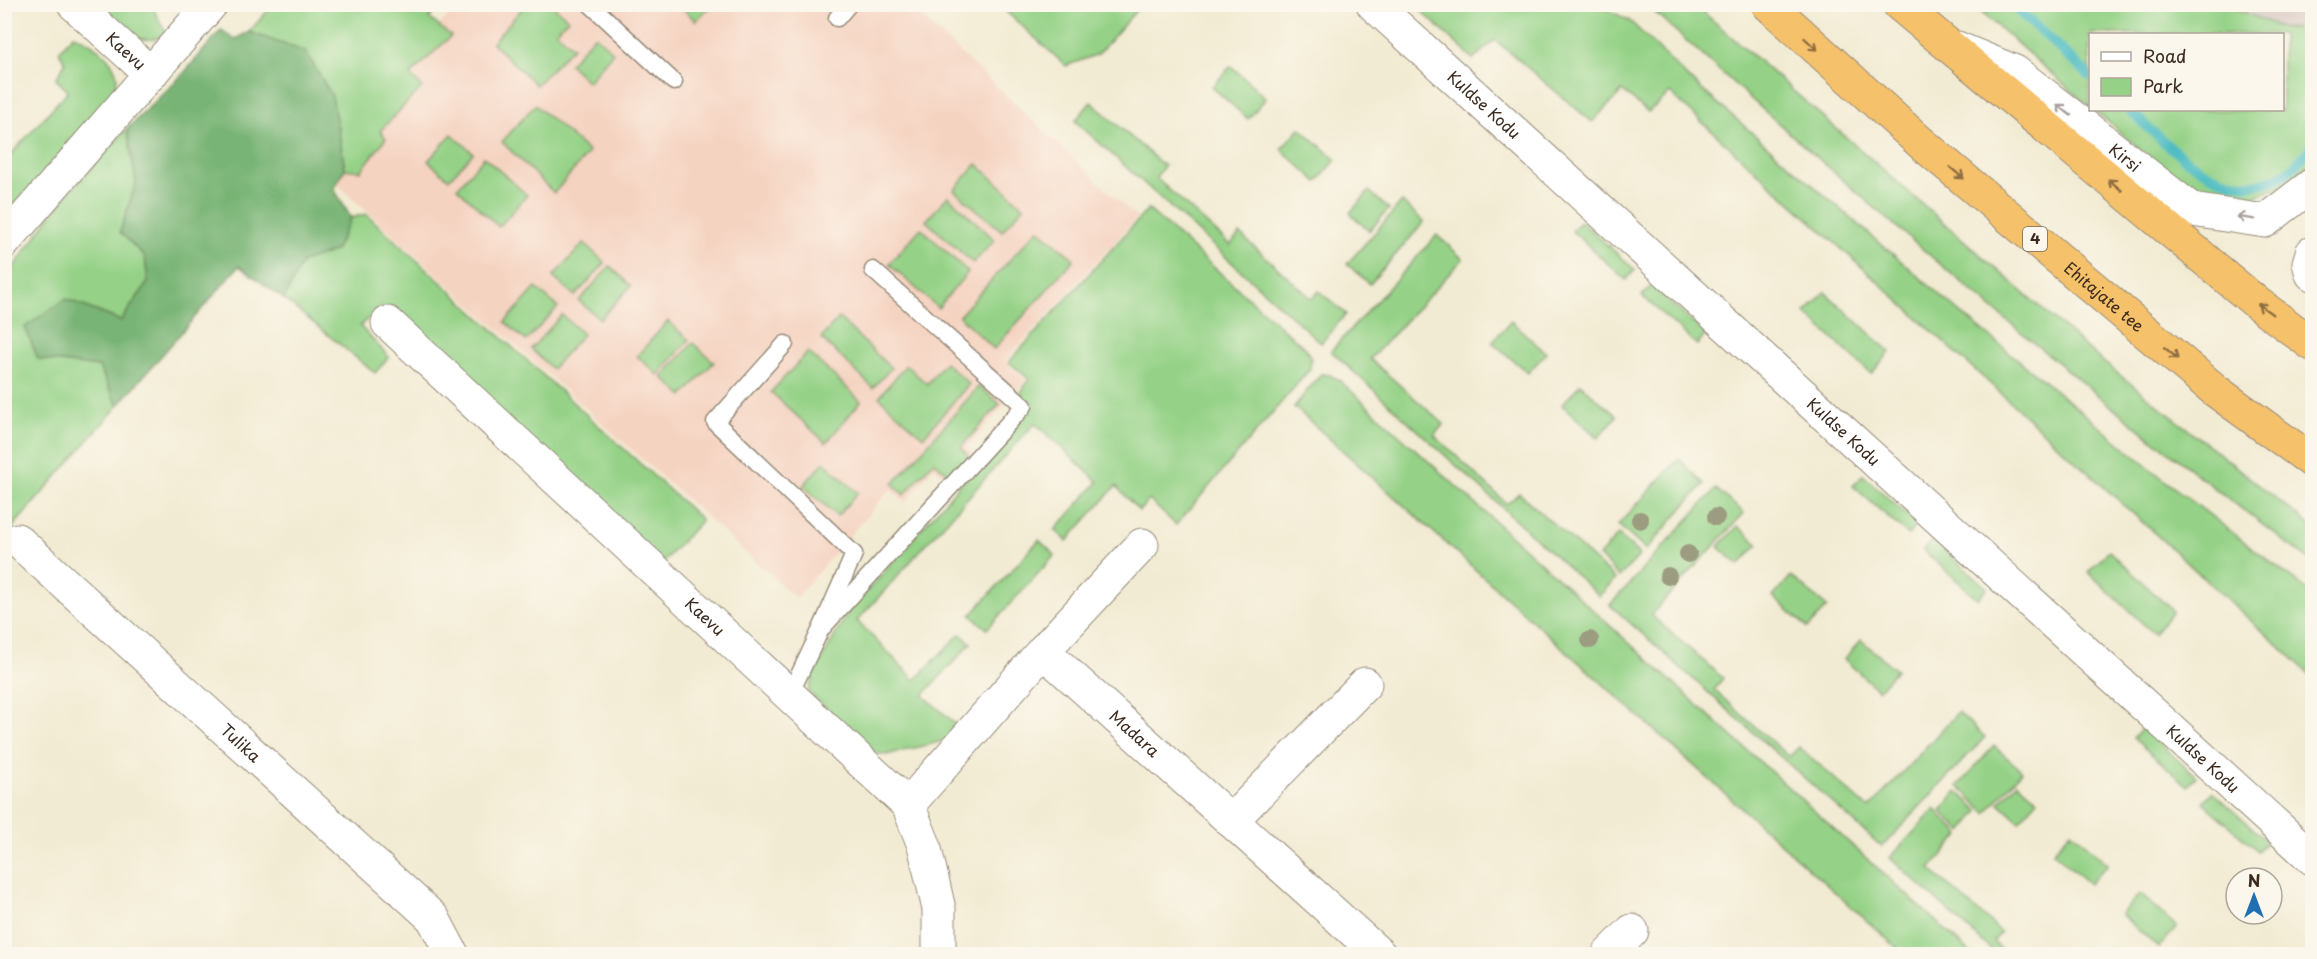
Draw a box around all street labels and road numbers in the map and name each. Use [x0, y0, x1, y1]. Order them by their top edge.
street label: Kaevu [101, 26, 152, 75]
street label: Kuldse Kodu [1443, 64, 1527, 144]
street label: Kirsi [2104, 137, 2146, 177]
road number: 4 [2023, 227, 2047, 251]
street label: Ehitajate tee [2060, 255, 2150, 337]
street label: Kuldse Kodu [1802, 391, 1886, 471]
street label: Kaevu [680, 591, 731, 641]
street label: Madara [1105, 704, 1166, 762]
street label: Tulika [216, 718, 267, 767]
street label: Kuldse Kodu [2162, 718, 2246, 798]

